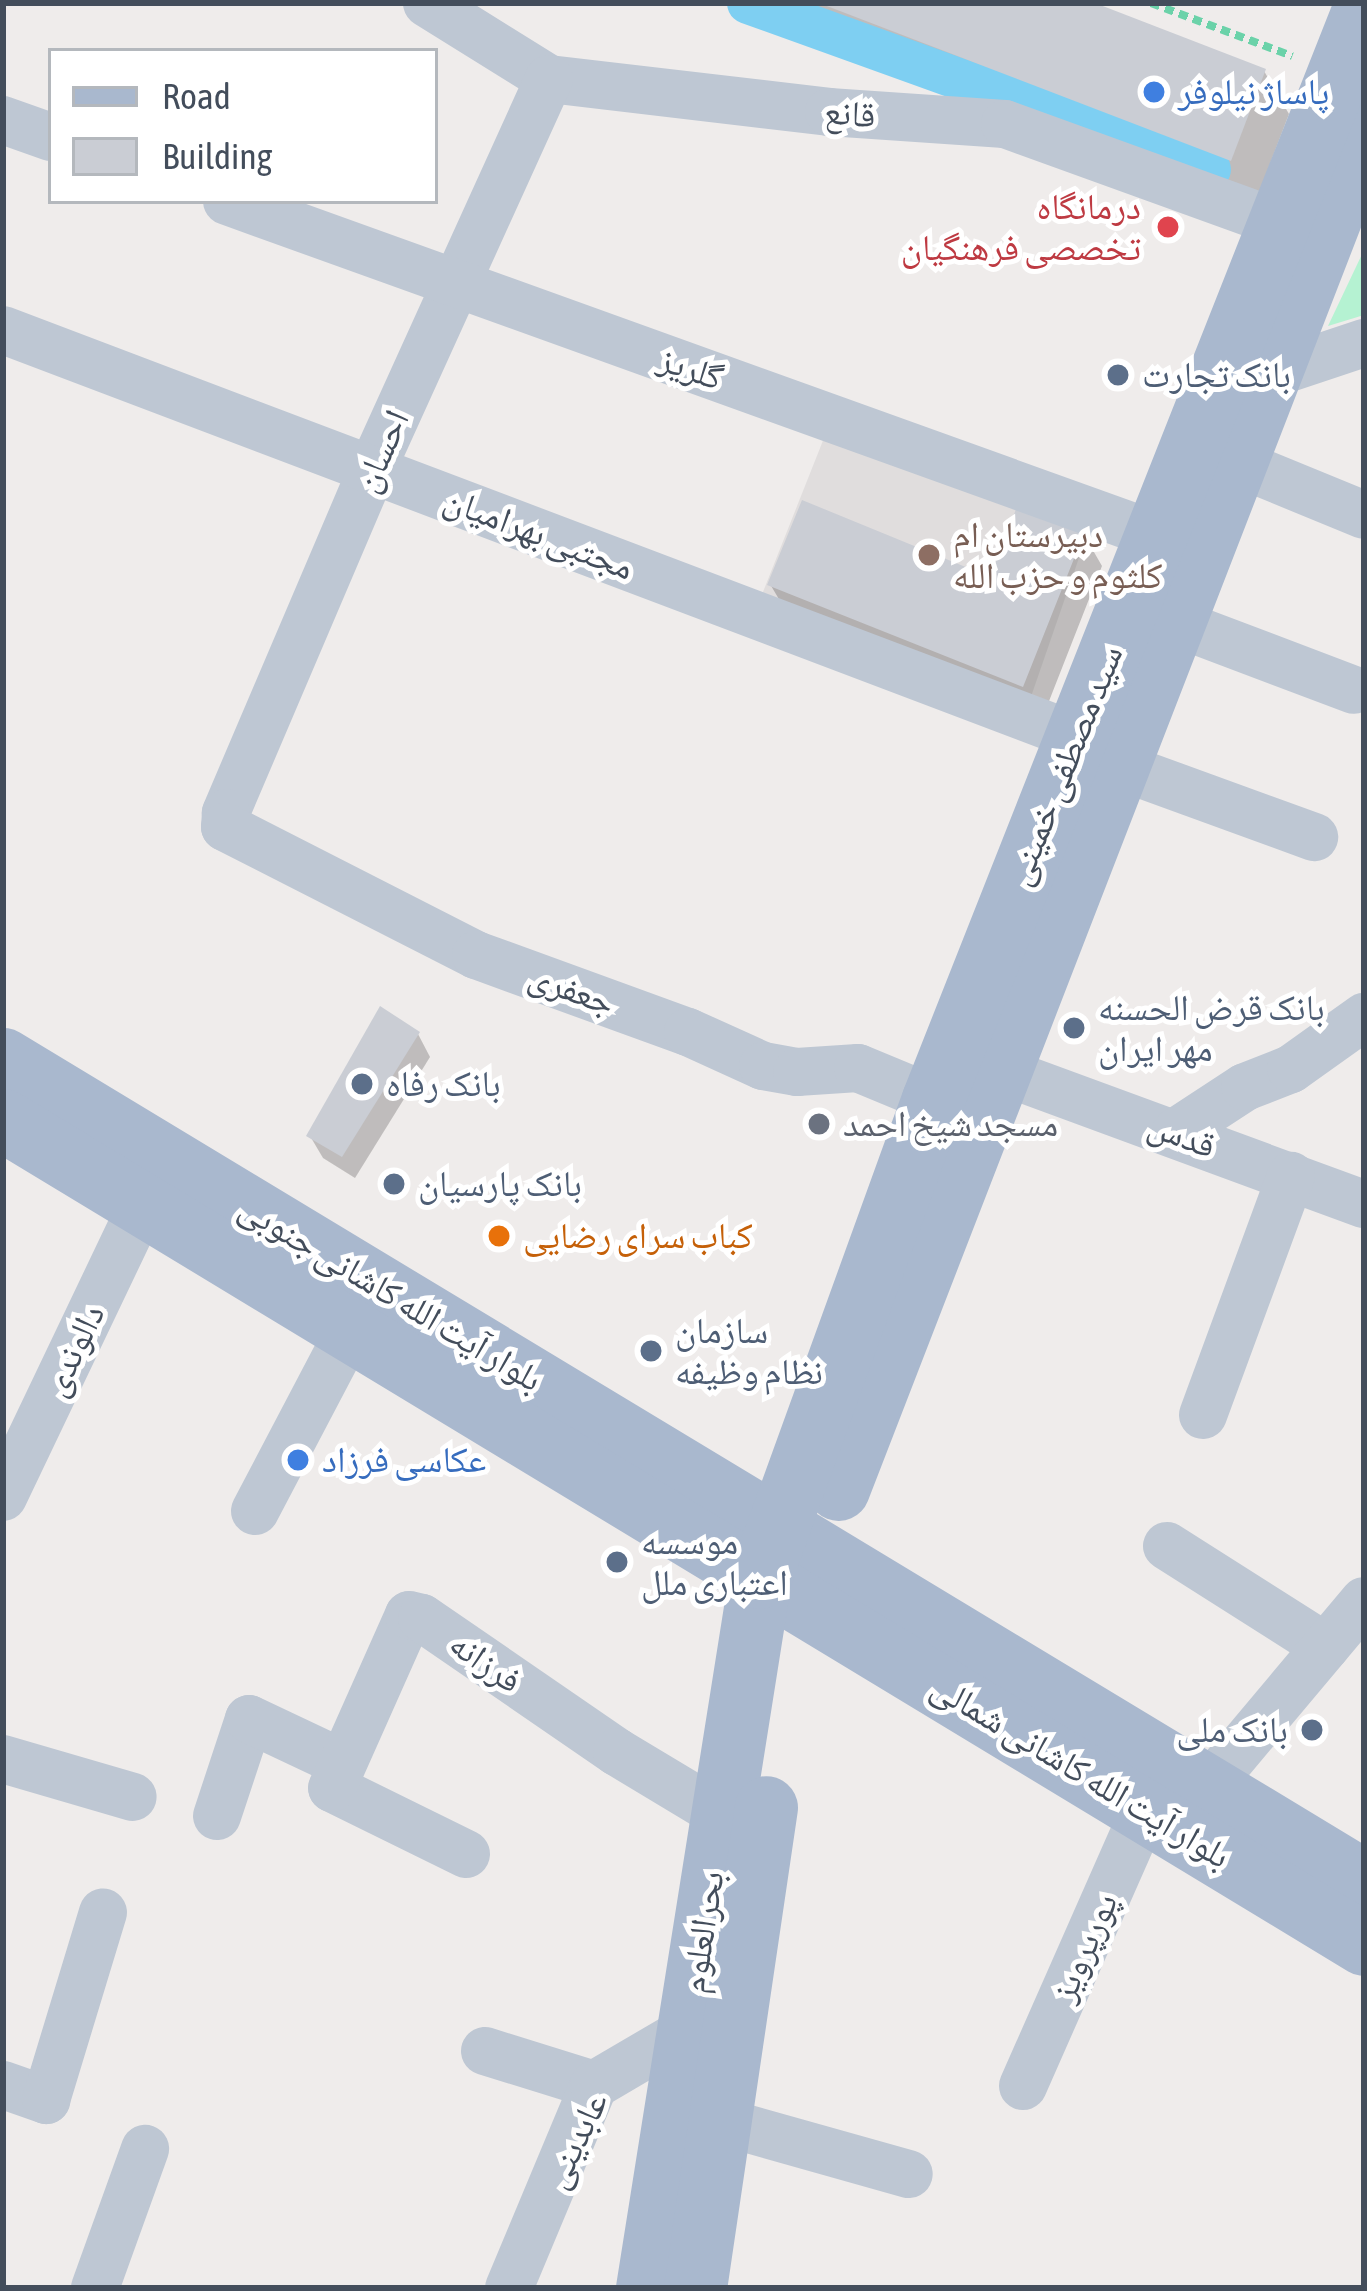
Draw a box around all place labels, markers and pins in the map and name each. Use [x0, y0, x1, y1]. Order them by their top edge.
place label: پاساژ نیلوفر [1178, 70, 1329, 114]
marker: پاساژ نیلوفر [1141, 79, 1167, 105]
place label: درمانگاه تخصصی فرهنگیان [901, 184, 1141, 269]
marker: درمانگاه تخصصی فرهنگیان [1152, 211, 1184, 243]
place label: بانک تجارت [1142, 353, 1291, 397]
marker: بانک تجارت [1105, 362, 1131, 388]
place label: دبیرستان ام کلثوم و حزب الله [953, 512, 1162, 597]
marker: دبیرستان ام کلثوم و حزب الله [916, 542, 942, 568]
place label: بانک قرض الحسنه مهر ایران [1098, 985, 1325, 1070]
marker: بانک قرض الحسنه مهر ایران [1061, 1015, 1087, 1041]
place label: بانک رفاه [386, 1062, 501, 1106]
marker: بانک رفاه [349, 1071, 375, 1097]
place label: مسجد شیخ احمد [843, 1102, 1058, 1146]
marker: مسجد شیخ احمد [806, 1111, 832, 1137]
place label: بانک پارسیان [418, 1162, 582, 1206]
marker: بانک پارسیان [381, 1171, 407, 1197]
place label: کباب سرای رضایی [523, 1214, 753, 1258]
marker: کباب سرای رضایی [486, 1223, 512, 1249]
place label: سازمان نظام وظیفه [675, 1308, 823, 1393]
marker: سازمان نظام وظیفه [638, 1338, 664, 1364]
place label: عکاسی فرزاد [322, 1438, 486, 1482]
marker: عکاسی فرزاد [285, 1447, 311, 1473]
place label: موسسه اعتباری ملل [641, 1519, 788, 1604]
marker: موسسه اعتباری ملل [604, 1549, 630, 1575]
place label: بانک ملی [1176, 1708, 1288, 1752]
marker: بانک ملی [1299, 1717, 1325, 1743]

